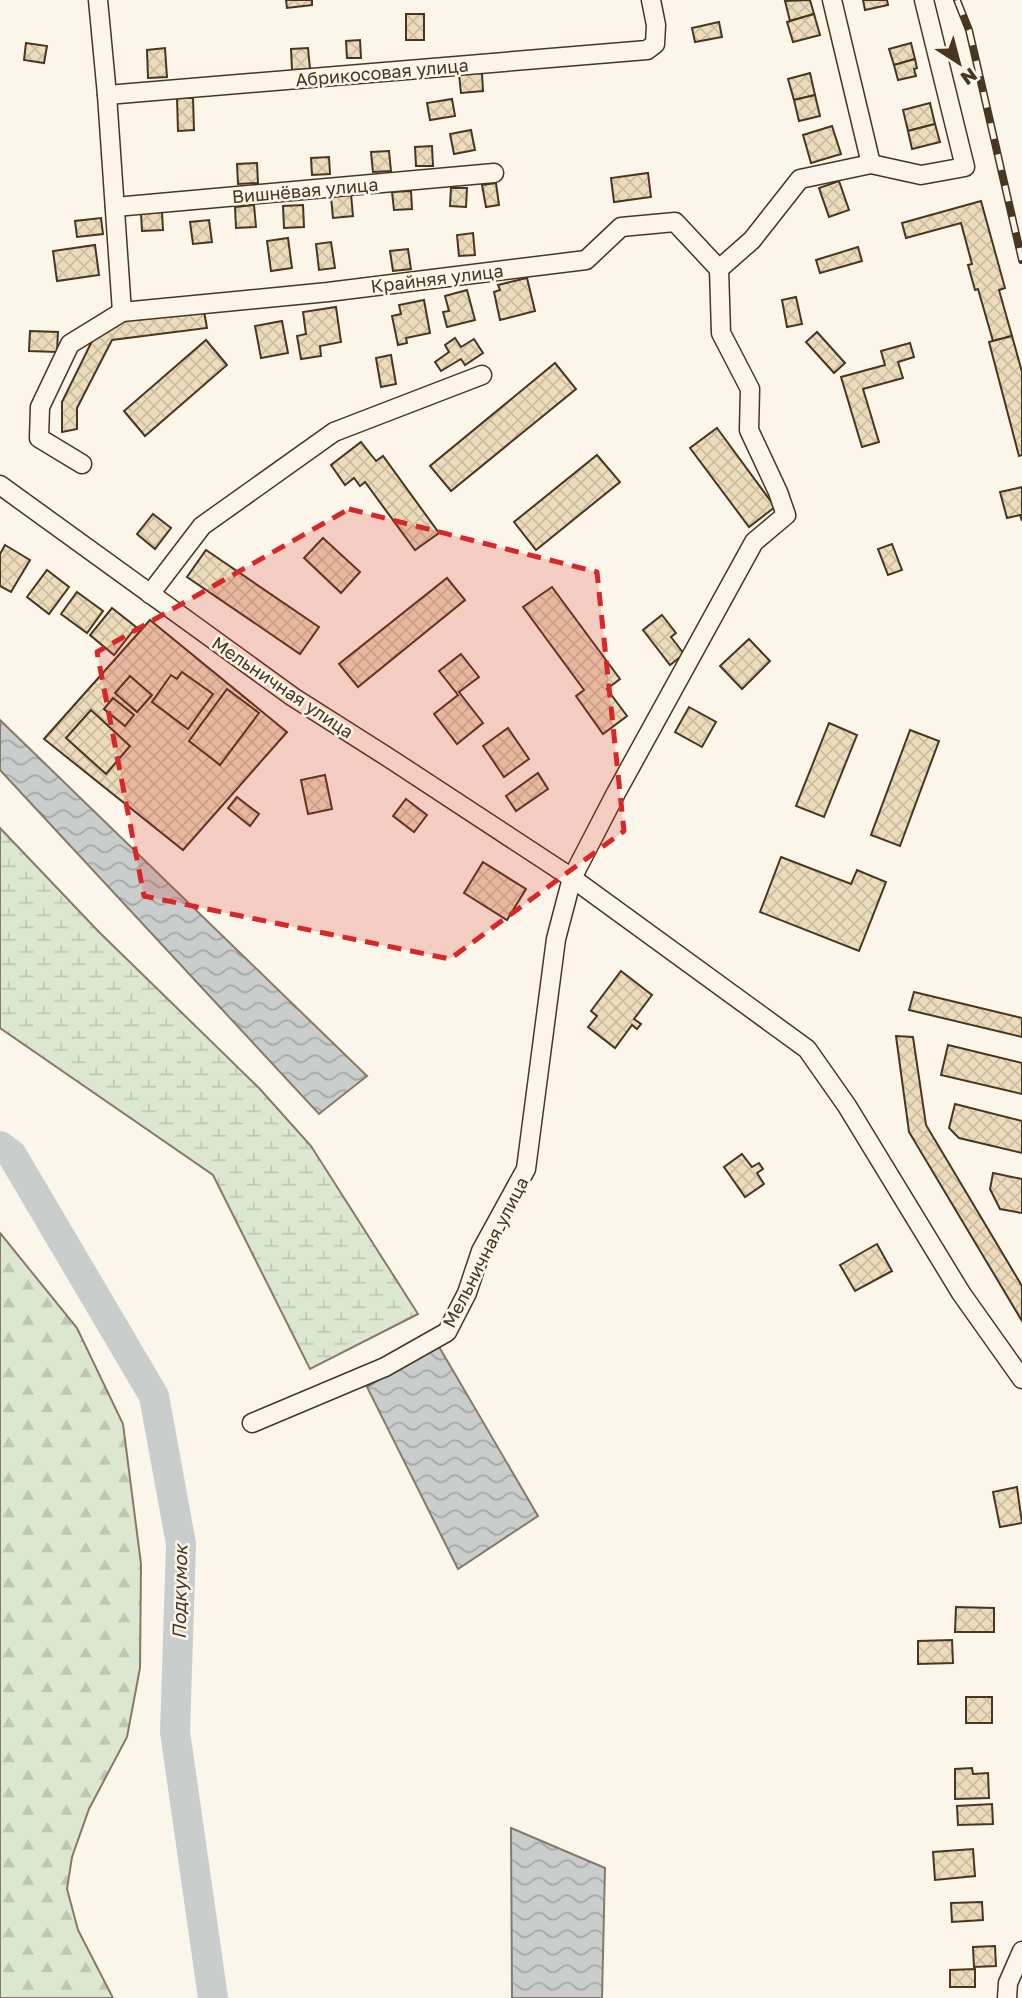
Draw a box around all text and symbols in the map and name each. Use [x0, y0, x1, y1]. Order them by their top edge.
north arrow [924, 28, 994, 98]
street label: Абрикосовая улица [294, 53, 470, 91]
text: N [957, 64, 982, 91]
street label: Вишнёвая улица [231, 173, 379, 207]
street label: Крайняя улица [369, 259, 505, 297]
street label: Мельничная улица [208, 631, 358, 743]
street label: Мельничная улица [437, 1173, 533, 1331]
water label: Подкумок [167, 1542, 191, 1640]

